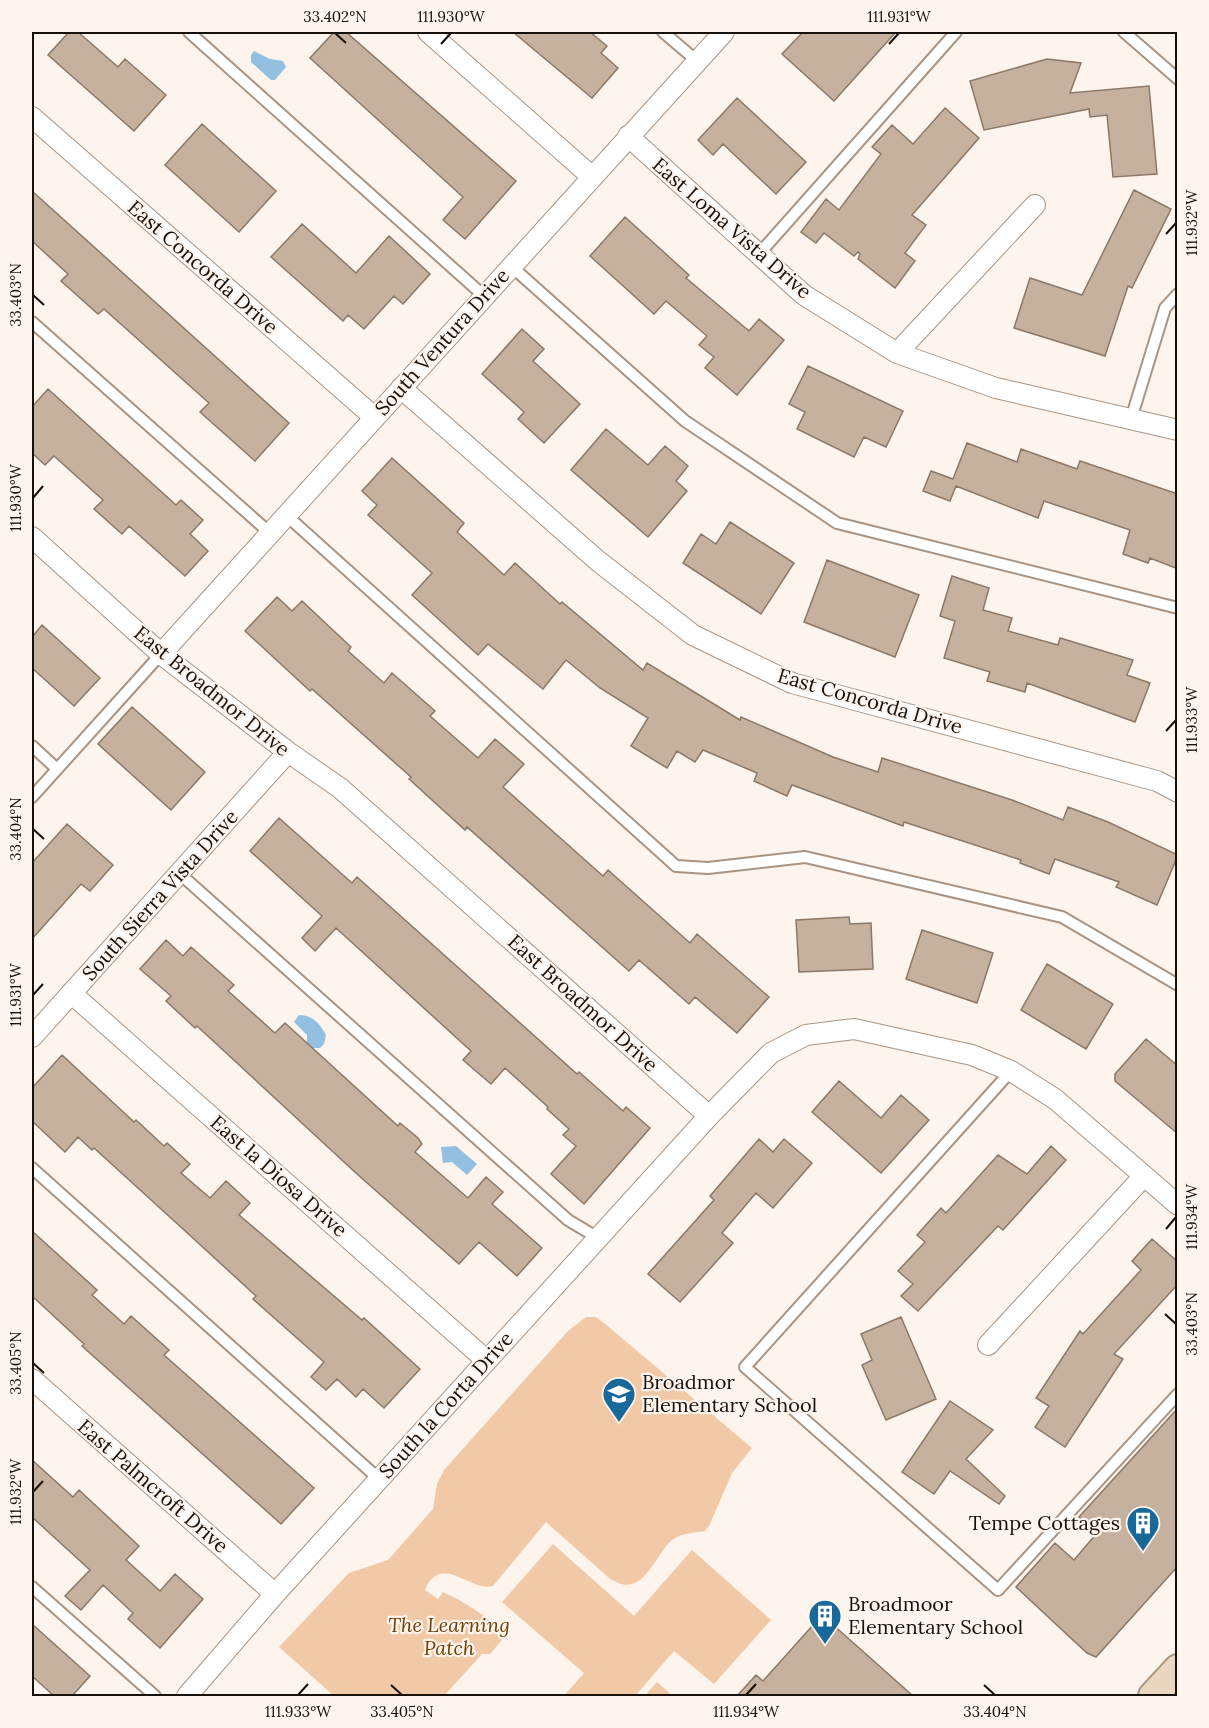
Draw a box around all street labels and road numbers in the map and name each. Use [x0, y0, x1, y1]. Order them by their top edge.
street label: East Loma Vista Drive [648, 152, 817, 304]
street label: East Concorda Drive [123, 194, 284, 339]
street label: South Ventura Drive [369, 263, 514, 420]
street label: East Broadmor Drive [129, 620, 295, 761]
street label: East Concorda Drive [775, 662, 966, 739]
street label: South Sierra Vista Drive [76, 804, 243, 985]
street label: East Broadmor Drive [503, 929, 664, 1077]
street label: East la Diosa Drive [206, 1109, 353, 1242]
street label: South la Corta Drive [373, 1326, 518, 1483]
street label: East Palmcroft Drive [73, 1413, 234, 1558]

